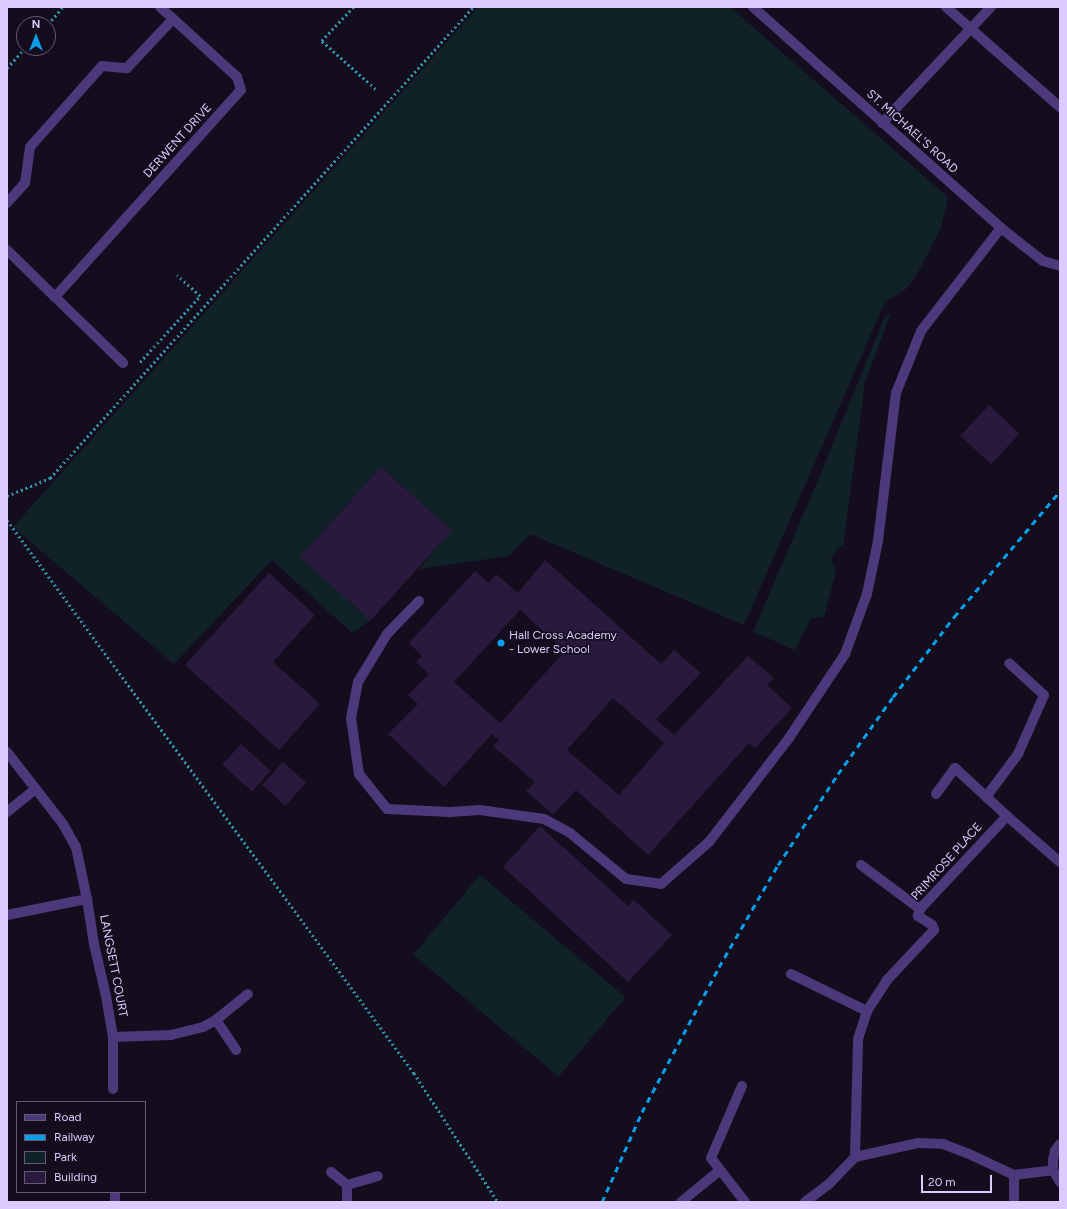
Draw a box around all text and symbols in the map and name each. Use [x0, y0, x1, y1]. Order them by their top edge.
north arrow [16, 16, 56, 56]
text: N [32, 18, 40, 31]
street label: ST. MICHAEL'S ROAD [863, 87, 961, 177]
street label: DERWENT DRIVE [141, 101, 215, 181]
place label: Hall Cross Academy - Lower School [509, 629, 617, 657]
marker: Hall Cross Academy - Lower School [496, 638, 506, 648]
street label: PRIMROSE PLACE [909, 820, 985, 904]
street label: LANGSETT COURT [96, 914, 130, 1018]
legend [16, 1101, 146, 1193]
text: Road [54, 1110, 82, 1124]
text: Railway [54, 1130, 95, 1144]
text: Park [54, 1150, 77, 1164]
scale bar [923, 1167, 994, 1193]
text: Building [54, 1170, 97, 1184]
text: 20 m [928, 1175, 956, 1189]

